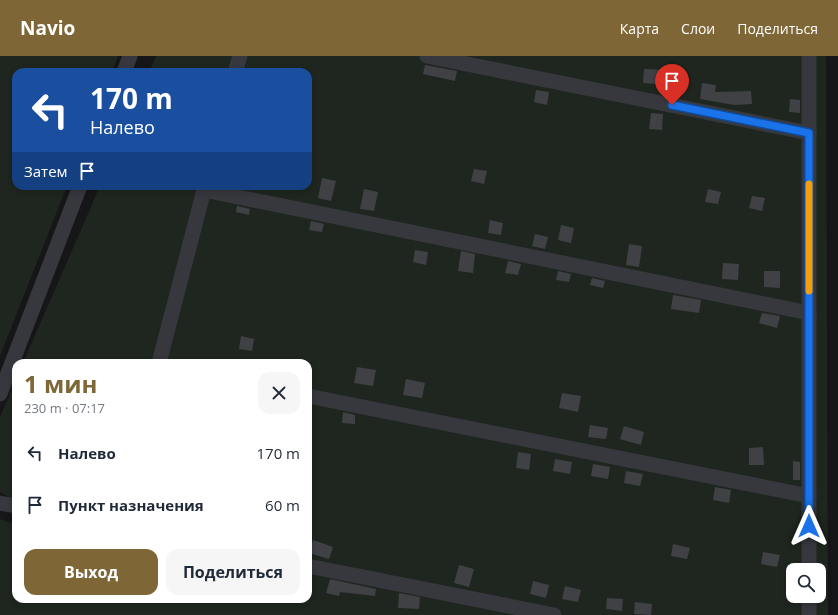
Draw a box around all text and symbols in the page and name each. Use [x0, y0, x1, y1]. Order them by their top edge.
text: Navio [20, 15, 75, 41]
text: Карта [620, 19, 659, 38]
text: Слои [681, 19, 715, 38]
text: Поделиться [737, 19, 818, 38]
pin [655, 64, 689, 105]
icon: arrive [661, 70, 683, 92]
text: 170 m [90, 79, 173, 117]
icon: left [24, 84, 76, 136]
text: Налево [90, 115, 155, 139]
icon: arrive [76, 160, 98, 182]
text: Затем [24, 161, 68, 181]
text: 1 мин [24, 367, 97, 400]
button: close [258, 372, 300, 414]
text: 230 m · 07:17 [24, 399, 105, 417]
icon: left [24, 442, 46, 464]
text: Налево [58, 443, 116, 463]
text: 170 m [256, 443, 300, 463]
icon: arrive [24, 494, 46, 516]
text: Пункт назначения [58, 495, 204, 515]
text: 60 m [265, 495, 300, 515]
position arrow [788, 505, 830, 547]
button: Выход [24, 549, 158, 595]
button: Поделиться [166, 549, 300, 595]
map controls [786, 563, 826, 603]
button: search [786, 563, 826, 603]

